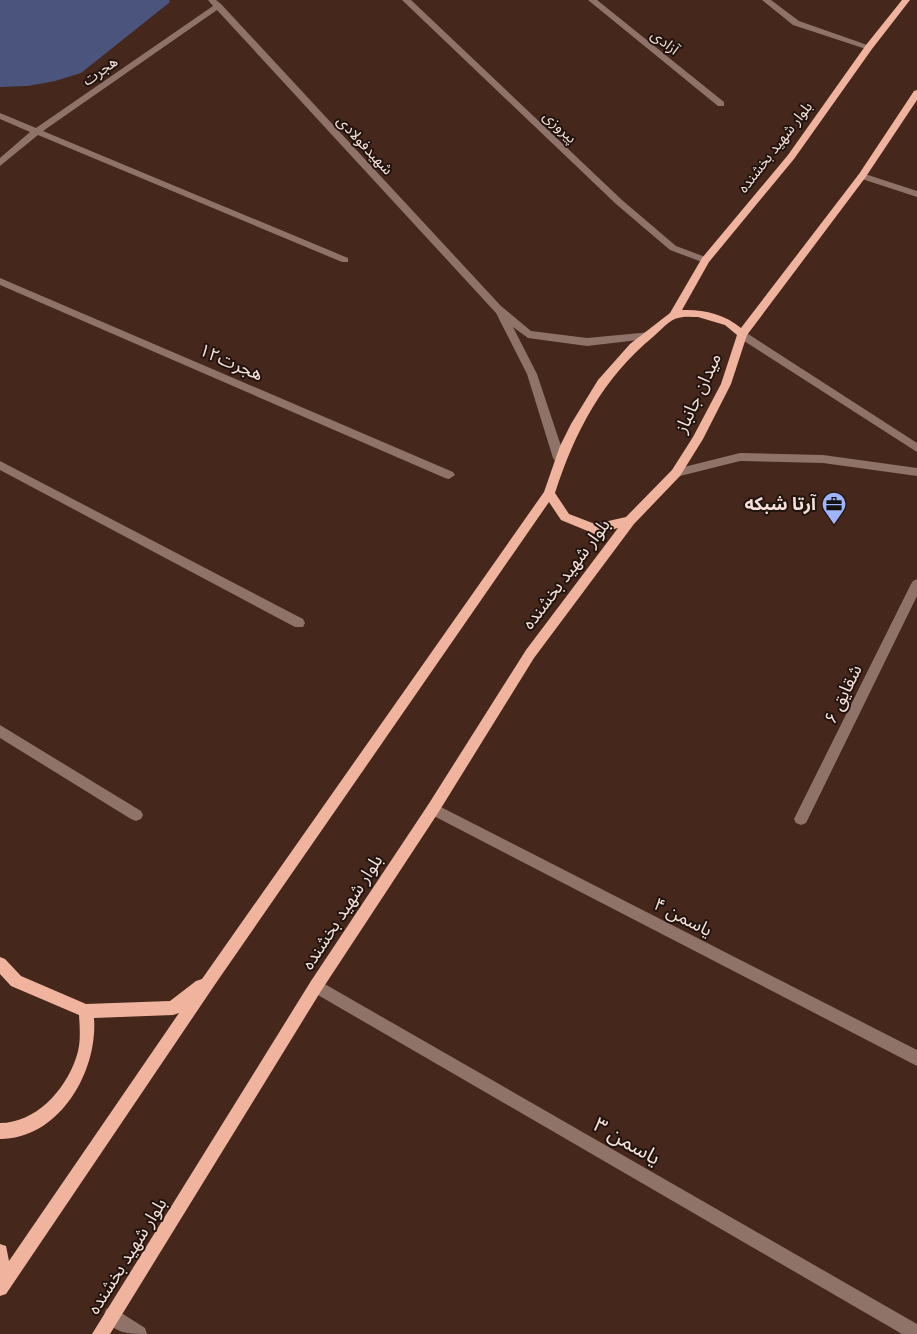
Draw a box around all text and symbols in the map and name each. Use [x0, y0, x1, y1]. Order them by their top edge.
street label: آزادی [647, 25, 683, 59]
street label: هجرت [79, 52, 121, 90]
street label: بلوار شهید بخشنده [734, 98, 816, 196]
street label: پیروزی [539, 107, 581, 148]
street label: شهیدفولادی [333, 112, 397, 178]
street label: هجرت۱۲ [196, 339, 266, 385]
street label: میدان جانباز [670, 350, 726, 437]
office icon: آرتا شبکه [821, 491, 847, 525]
place label: آرتا شبکه [744, 493, 817, 515]
street label: بلوار شهید بخشنده [517, 514, 615, 634]
street label: شقایق ۶ [819, 661, 867, 727]
street label: بلوار شهید بخشنده [297, 850, 387, 974]
street label: یاسمن ۴ [650, 893, 716, 941]
street label: یاسمن ۳ [589, 1112, 665, 1170]
street label: بلوار شهید بخشنده [83, 1194, 171, 1318]

